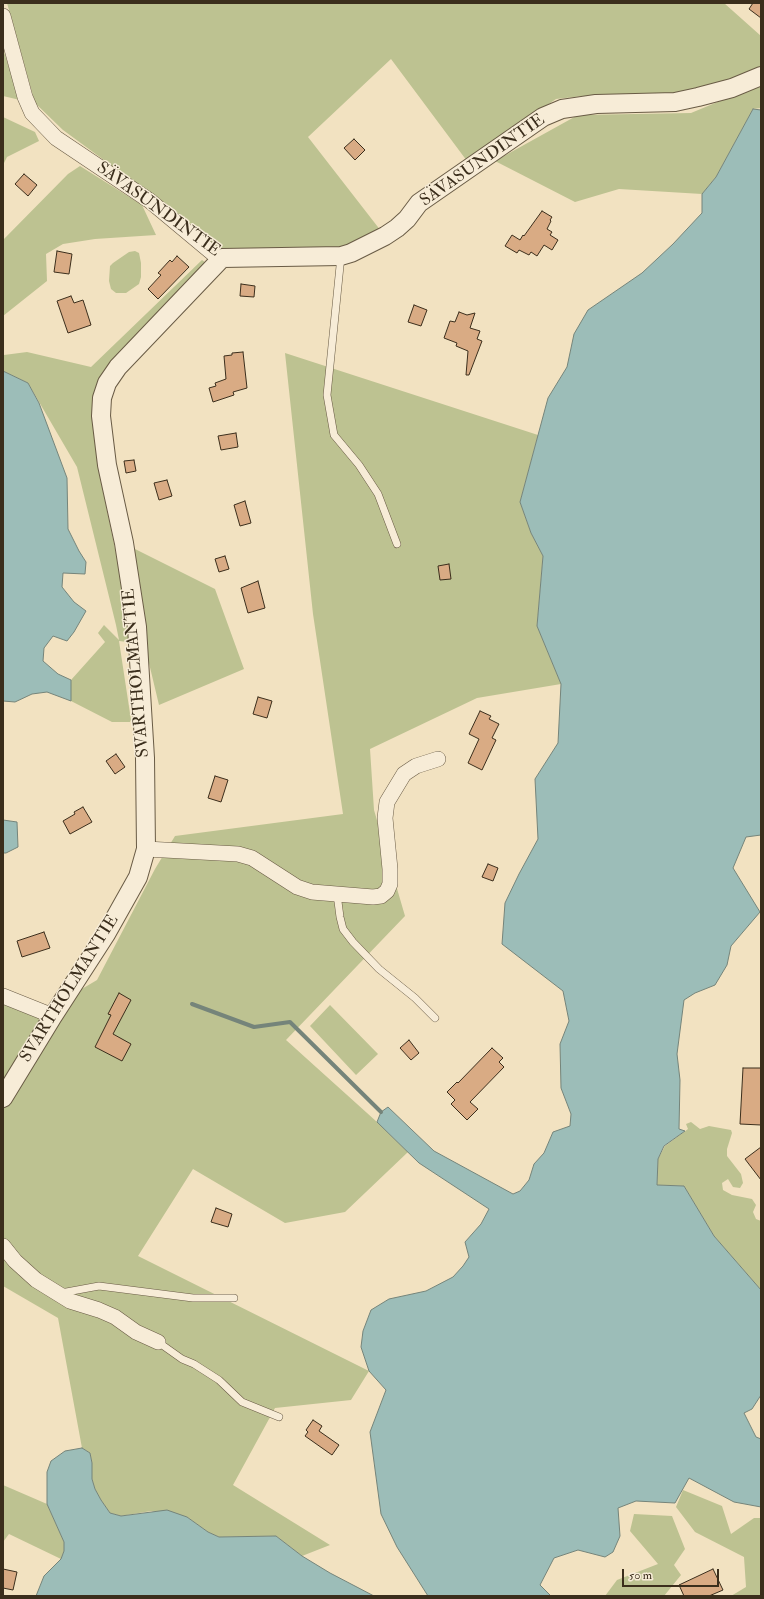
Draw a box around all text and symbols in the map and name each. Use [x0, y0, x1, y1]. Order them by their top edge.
street label: SÄVASUNDINTIE [417, 110, 549, 212]
street label: SÄVASUNDINTIE [92, 158, 224, 262]
street label: SVARTHOLMANTIE [119, 587, 155, 759]
street label: SVARTHOLMANTIE [16, 912, 124, 1066]
scale bar [624, 1561, 721, 1587]
text: 50 m [629, 1568, 652, 1583]

